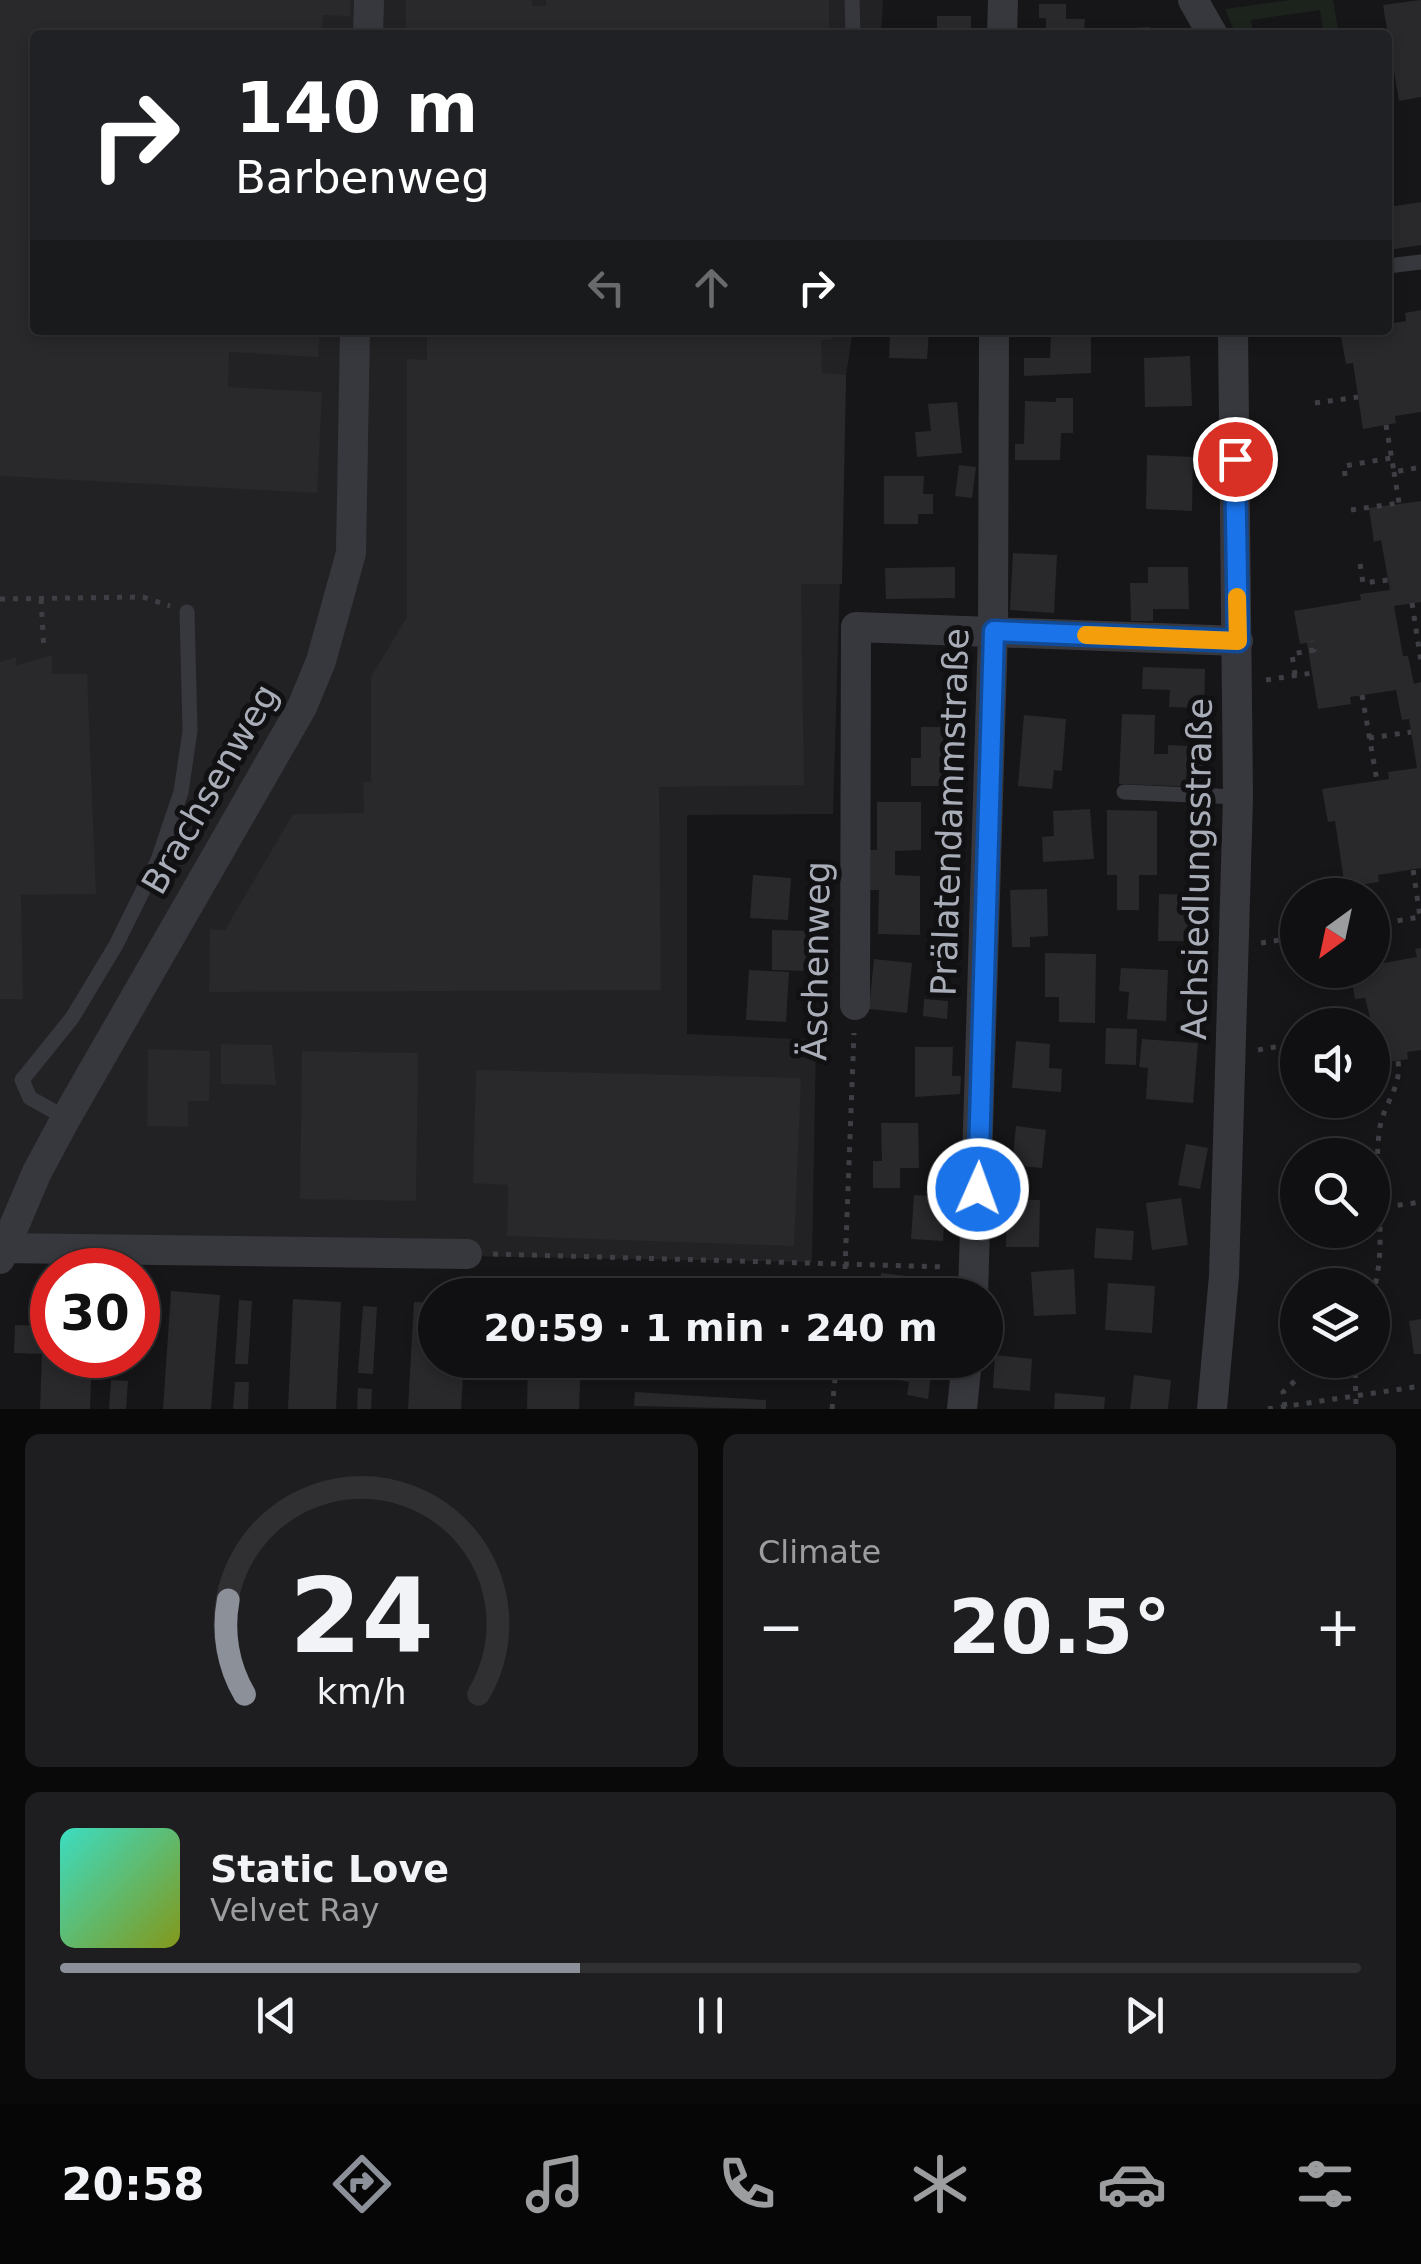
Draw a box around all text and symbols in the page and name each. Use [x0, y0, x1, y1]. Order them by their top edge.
text: 140 m [235, 67, 478, 149]
icon: right [70, 70, 200, 200]
text: Barbenweg [235, 151, 490, 204]
icon: left [579, 260, 634, 315]
icon: ahead [684, 260, 739, 315]
icon: right [789, 260, 844, 315]
pin [1193, 417, 1278, 502]
icon: arrive [1208, 432, 1263, 487]
street label: Prälatendammstraße [924, 627, 976, 997]
street label: Brachsenweg [134, 677, 286, 901]
street label: Achsiedlungsstraße [1174, 697, 1220, 1041]
street label: Äschenweg [793, 861, 838, 1061]
north arrow [1280, 878, 1390, 988]
map controls [1280, 878, 1390, 1378]
button: sound [1280, 1008, 1390, 1118]
position arrow [926, 1137, 1030, 1241]
button: search [1280, 1138, 1390, 1248]
speed limit sign: 30 [30, 1248, 160, 1378]
button: layers [1280, 1268, 1390, 1378]
text: 20:59 · 1 min · 240 m [483, 1306, 938, 1350]
text: Climate [758, 1533, 881, 1571]
text: 24 [289, 1555, 434, 1677]
text: 20.5° [948, 1583, 1171, 1671]
text: − [758, 1595, 804, 1659]
text: + [1315, 1595, 1361, 1659]
text: km/h [316, 1671, 407, 1712]
text: Static Love [210, 1847, 449, 1891]
text: Velvet Ray [210, 1891, 379, 1929]
icon: previous [249, 1988, 304, 2043]
icon: pause [683, 1988, 738, 2043]
icon: next [1117, 1988, 1172, 2043]
icon: directions [327, 2149, 397, 2219]
icon: music [520, 2149, 590, 2219]
icon: phone [712, 2149, 782, 2219]
icon: climate [905, 2149, 975, 2219]
icon: car [1097, 2149, 1167, 2219]
icon: filters [1290, 2149, 1360, 2219]
text: 20:58 [61, 2158, 205, 2211]

